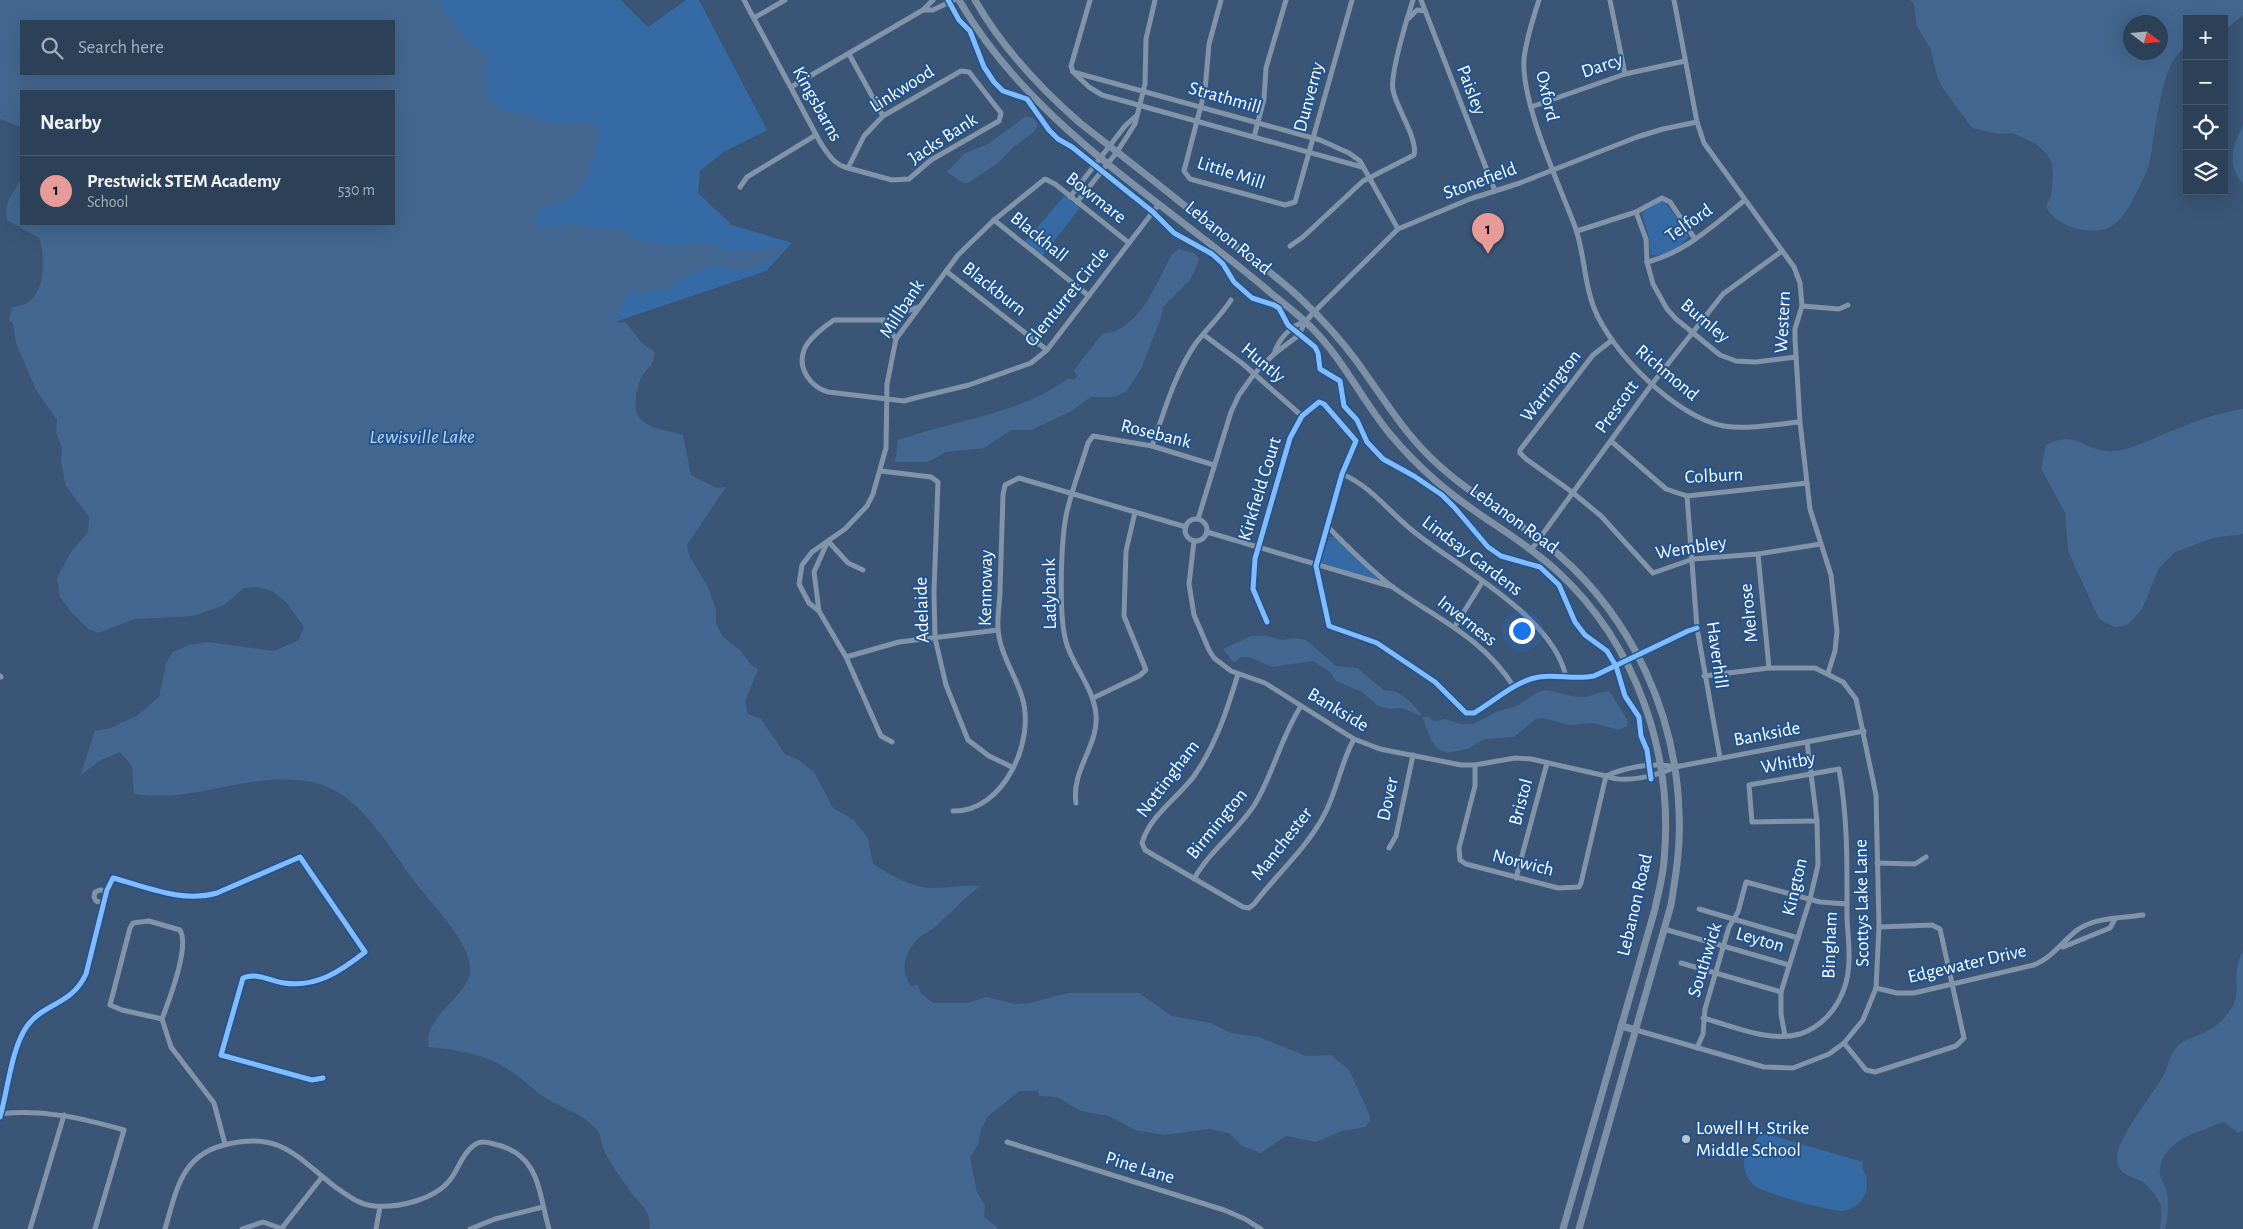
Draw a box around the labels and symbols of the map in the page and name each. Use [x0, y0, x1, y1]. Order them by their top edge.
north arrow [2123, 15, 2168, 60]
street label: Darcy [1579, 50, 1625, 82]
street label: Dunverny [1291, 60, 1327, 134]
street label: Linkwood [866, 62, 938, 116]
street label: Kingsbarns [789, 63, 845, 145]
street label: Paisley [1453, 63, 1489, 117]
street label: Oxford [1532, 69, 1562, 123]
street label: Strathmill [1186, 79, 1264, 117]
street label: Jacks Bank [905, 110, 981, 168]
street label: Little Mill [1195, 153, 1267, 193]
street label: Stonefield [1441, 159, 1519, 203]
street label: Bowmare [1062, 169, 1130, 227]
street label: Lebanon Road [1181, 198, 1275, 278]
street label: Telford [1662, 200, 1716, 246]
street label: Blackhall [1007, 208, 1071, 266]
pin: 1 [1472, 213, 1504, 254]
street label: Glenturret Circle [1021, 244, 1113, 350]
street label: Blackburn [959, 258, 1029, 320]
street label: Millbank [876, 276, 928, 342]
street label: Western [1772, 290, 1794, 354]
street label: Burnley [1677, 295, 1733, 347]
street label: Huntly [1237, 339, 1289, 387]
street label: Richmond [1632, 341, 1702, 405]
street label: Warrington [1517, 347, 1585, 425]
street label: Prescott [1592, 377, 1642, 437]
street label: Rosebank [1119, 416, 1193, 452]
water label: Lewisville Lake [369, 427, 475, 447]
street label: Kirkfield Court [1235, 435, 1285, 543]
street label: Colburn [1684, 465, 1744, 487]
street label: Lebanon Road [1466, 481, 1562, 557]
street label: Lindsay Gardens [1418, 512, 1526, 600]
street label: Wembley [1654, 533, 1728, 563]
street label: Kennoway [976, 550, 996, 626]
street label: Ladybank [1040, 558, 1060, 630]
street label: Adelaide [911, 577, 933, 643]
street label: Melrose [1736, 583, 1762, 643]
street label: Inverness [1434, 592, 1500, 650]
your location [1509, 618, 1535, 644]
street label: Haverhill [1703, 620, 1731, 690]
street label: Bankside [1304, 684, 1372, 736]
street label: Bankside [1732, 718, 1802, 750]
street label: Nottingham [1133, 737, 1203, 821]
street label: Whitby [1759, 749, 1817, 777]
street label: Dover [1374, 775, 1402, 823]
street label: Bristol [1506, 777, 1536, 827]
street label: Birmington [1183, 785, 1251, 863]
street label: Manchester [1248, 804, 1316, 884]
street label: Scottys Lake Lane [1851, 839, 1873, 967]
street label: Norwich [1490, 846, 1556, 880]
street label: Lebanon Road [1614, 852, 1656, 958]
street label: Kington [1779, 856, 1811, 918]
street label: Bingham [1819, 911, 1841, 979]
street label: Southwick [1685, 920, 1725, 999]
street label: Leyton [1734, 924, 1786, 956]
street label: Edgewater Drive [1906, 941, 2028, 987]
place label: Lowell H. Strike Middle School [1696, 1119, 1809, 1160]
marker: Lowell H. Strike Middle School [1680, 1133, 1692, 1145]
street label: Pine Lane [1103, 1149, 1177, 1187]

